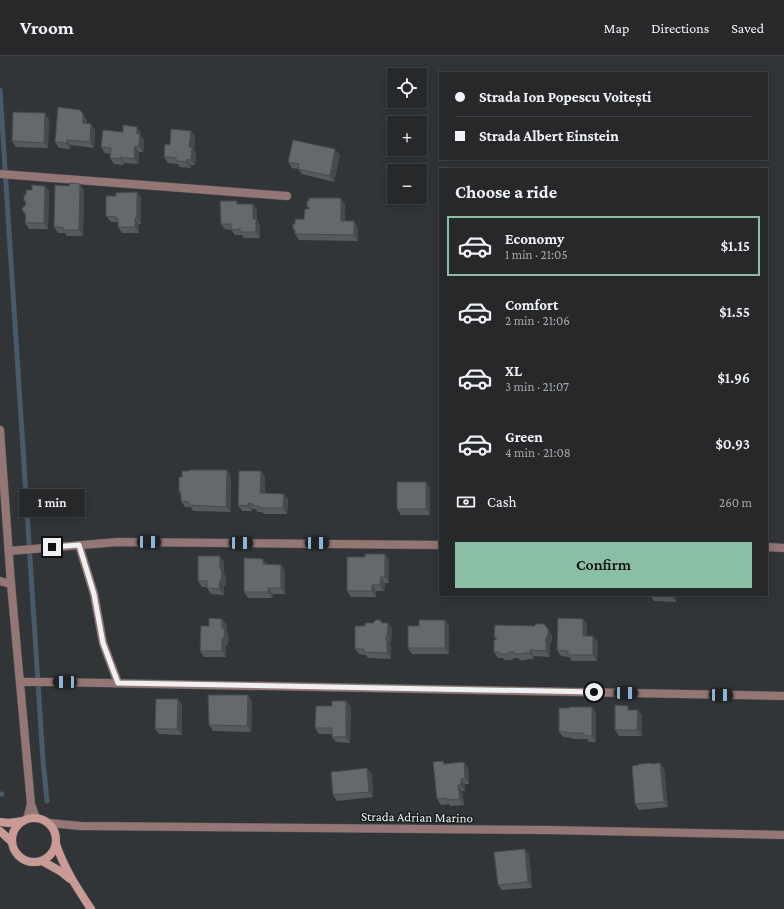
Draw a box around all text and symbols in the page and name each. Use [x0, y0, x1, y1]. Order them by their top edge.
text: Vroom [20, 17, 74, 38]
text: Map [604, 20, 629, 36]
text: Directions [651, 20, 709, 36]
text: Saved [731, 20, 764, 36]
map controls [387, 68, 427, 204]
button: locate [387, 68, 427, 108]
text: Strada Ion Popescu Voitești [479, 89, 651, 105]
button: + [387, 116, 427, 156]
text: Strada Albert Einstein [479, 128, 619, 144]
button: − [387, 164, 427, 204]
text: Choose a ride [455, 182, 557, 202]
icon: car [457, 228, 493, 264]
text: Economy [505, 231, 564, 247]
text: $1.15 [721, 238, 750, 254]
text: 1 min · 21:05 [505, 247, 568, 262]
icon: car [457, 294, 493, 330]
text: Comfort [505, 297, 559, 313]
text: $1.55 [719, 304, 750, 320]
text: 2 min · 21:06 [505, 313, 570, 328]
icon: car [457, 360, 493, 396]
text: XL [505, 363, 522, 379]
text: $1.96 [718, 370, 750, 386]
text: 3 min · 21:07 [505, 379, 569, 394]
icon: car [457, 426, 493, 462]
text: Green [505, 429, 543, 445]
text: $0.93 [715, 436, 750, 452]
text: 4 min · 21:08 [505, 445, 571, 460]
callout: 1 min [19, 489, 85, 517]
icon: cash [455, 491, 477, 513]
text: Cash [487, 494, 517, 510]
text: 1 min [38, 495, 66, 510]
text: 260 m [719, 495, 752, 510]
car [137, 536, 161, 548]
car [229, 537, 253, 549]
car [305, 537, 329, 549]
route end [43, 538, 61, 556]
button: Confirm [455, 542, 752, 588]
car [53, 676, 77, 688]
route start [585, 683, 603, 701]
car [614, 687, 638, 699]
car [709, 689, 733, 701]
street label: Strada Adrian Marino [361, 809, 473, 825]

